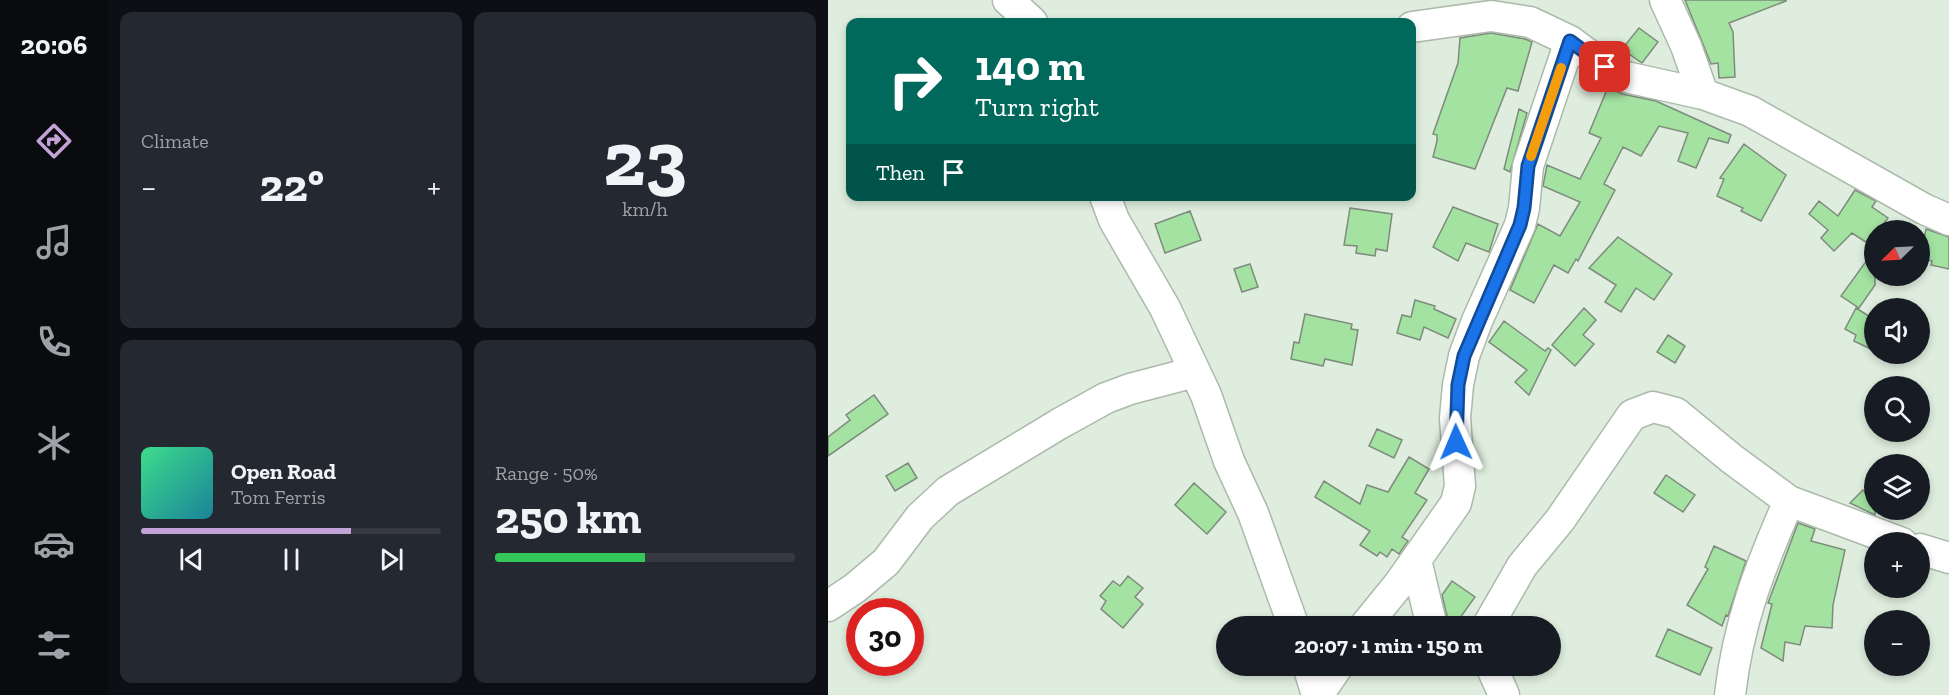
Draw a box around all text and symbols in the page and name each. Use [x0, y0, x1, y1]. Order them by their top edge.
text: 20:06 [21, 29, 87, 61]
text: 140 m [975, 40, 1085, 91]
pin [1579, 41, 1630, 92]
icon: right [876, 42, 954, 120]
icon: arrive [1588, 50, 1621, 83]
text: Turn right [975, 91, 1099, 123]
text: 23 [603, 111, 687, 205]
icon: directions [33, 120, 75, 162]
text: Climate [141, 129, 209, 153]
icon: arrive [937, 156, 970, 189]
text: 22° [259, 159, 324, 213]
text: Then [876, 159, 925, 186]
text: − [141, 167, 156, 206]
text: + [427, 167, 441, 206]
text: km/h [622, 197, 668, 221]
north arrow [1864, 220, 1930, 286]
map controls [1864, 220, 1930, 676]
icon: music [33, 221, 75, 263]
button: sound [1864, 298, 1930, 364]
icon: phone [33, 321, 75, 363]
button: search [1864, 376, 1930, 442]
position arrow [1424, 410, 1488, 474]
icon: climate [33, 422, 75, 464]
button: layers [1864, 454, 1930, 520]
text: Open Road [231, 458, 336, 485]
text: Range · 50% [495, 461, 598, 485]
text: Tom Ferris [231, 485, 326, 509]
text: 250 km [495, 491, 641, 545]
icon: car [33, 523, 75, 565]
button: + [1864, 532, 1930, 598]
icon: previous [175, 543, 208, 576]
icon: pause [275, 543, 308, 576]
icon: next [375, 543, 408, 576]
speed limit sign: 30 [846, 598, 924, 676]
button: − [1864, 610, 1930, 676]
icon: filters [33, 624, 75, 666]
text: 20:07 · 1 min · 150 m [1294, 632, 1483, 659]

